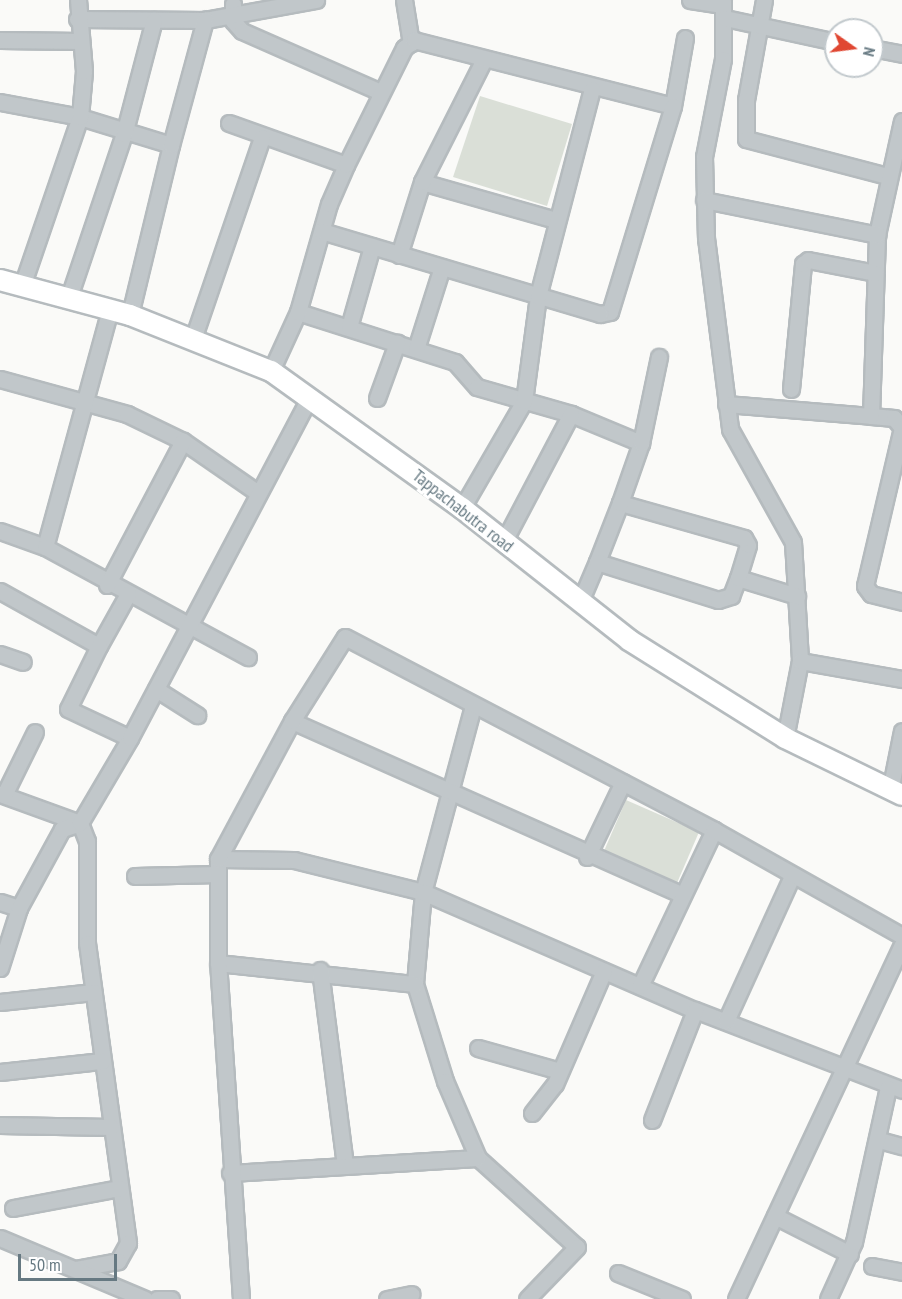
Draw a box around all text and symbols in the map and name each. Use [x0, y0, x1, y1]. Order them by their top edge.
north arrow [824, 18, 884, 78]
text: N [859, 45, 880, 58]
street label: Tappachabutra road [408, 465, 518, 557]
scale bar [21, 1242, 120, 1280]
text: 50 m [29, 1253, 61, 1276]

